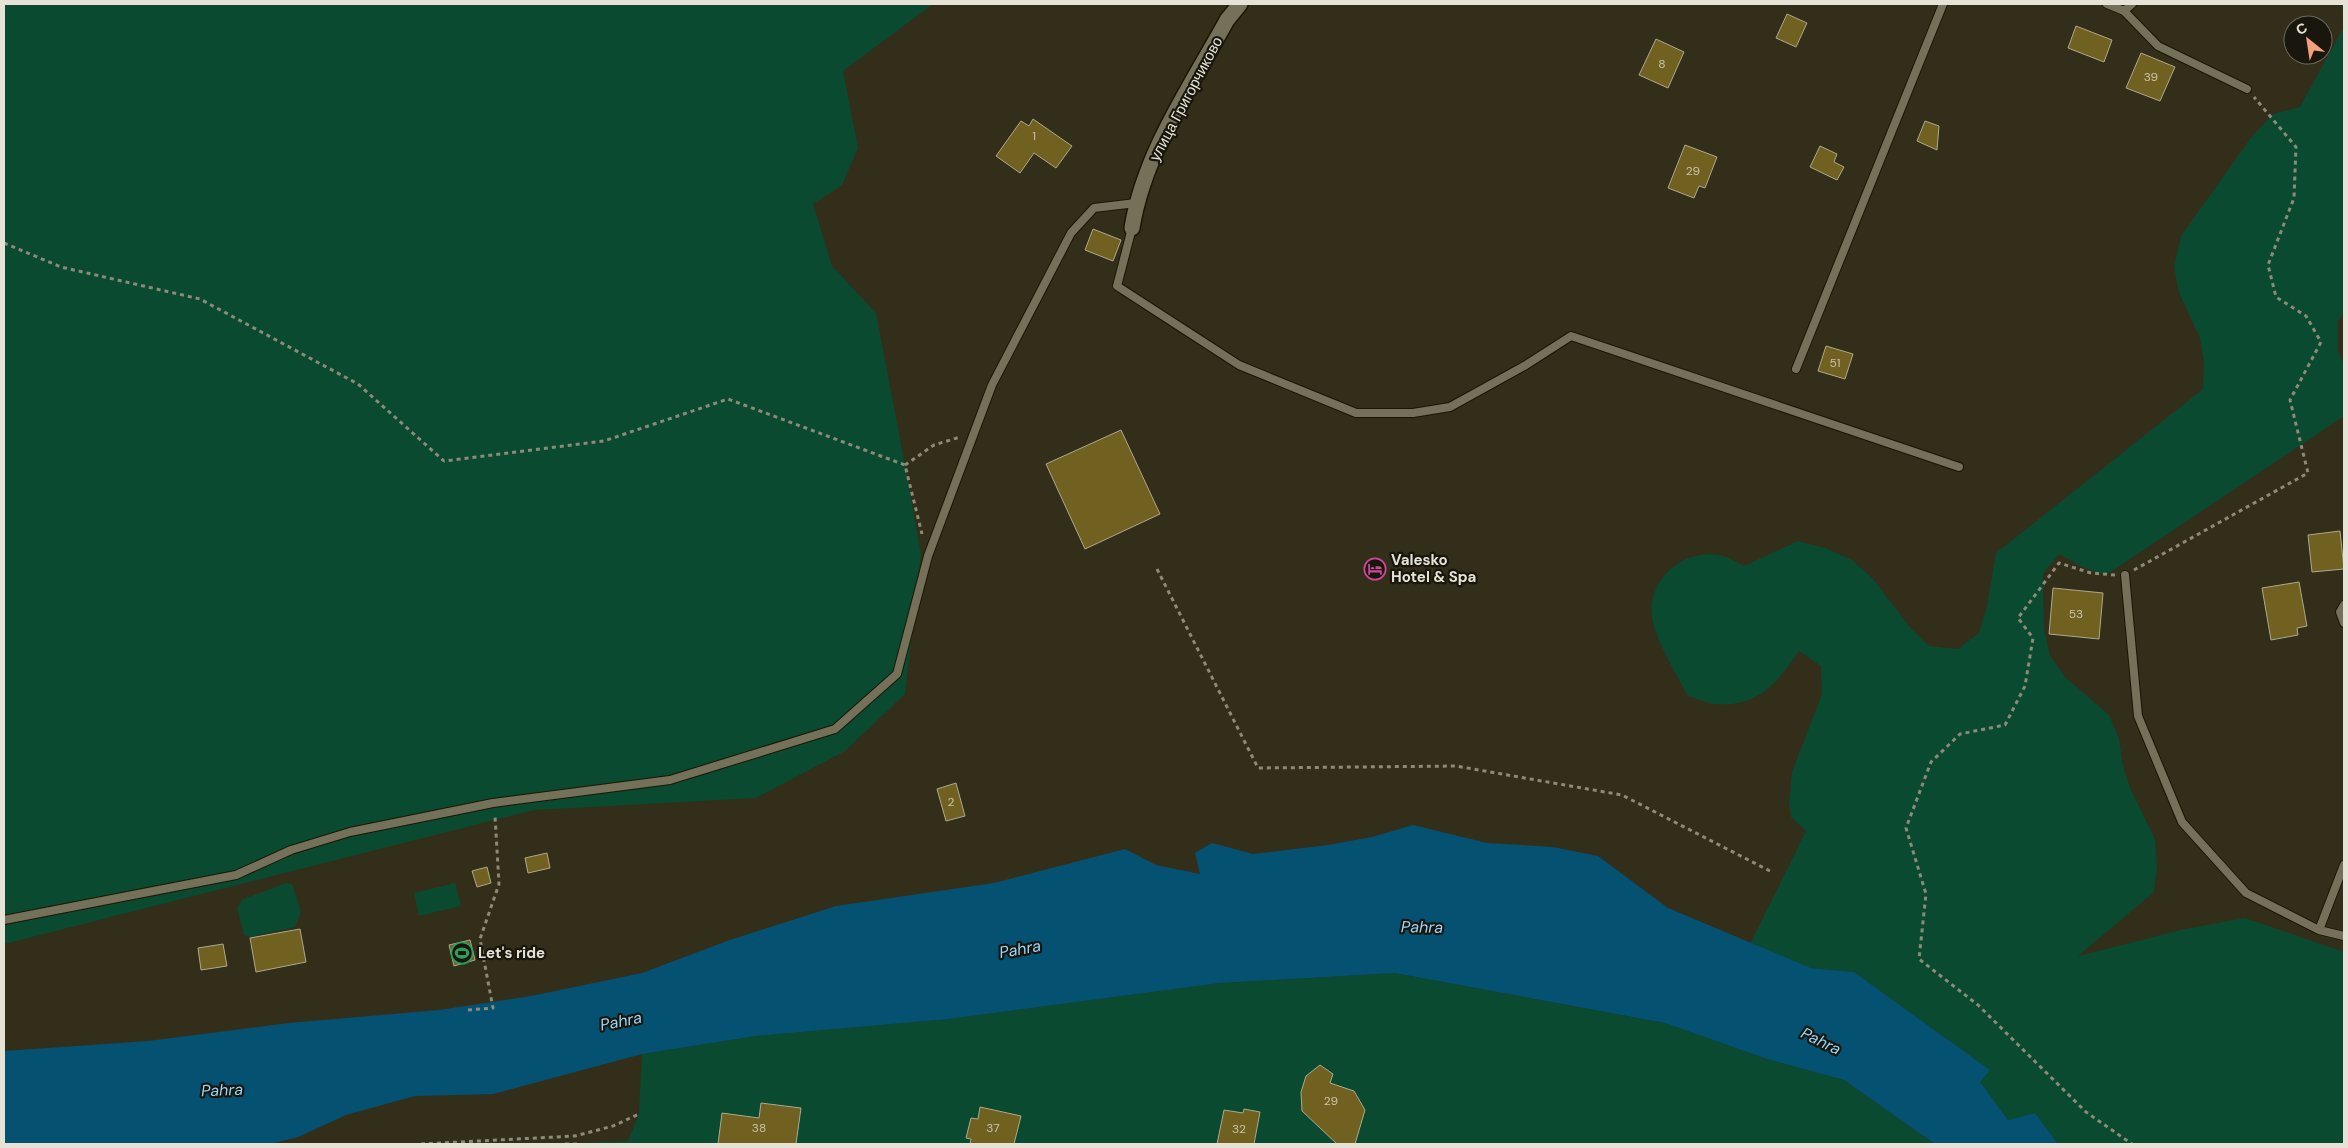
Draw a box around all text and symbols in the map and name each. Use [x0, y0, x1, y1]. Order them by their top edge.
north arrow [2283, 15, 2333, 65]
text: С [2293, 18, 2310, 39]
street label: улица Григорчиково [1145, 33, 1227, 165]
house number: 8 [1658, 56, 1666, 72]
house number: 39 [2144, 69, 2158, 85]
house number: 1 [1032, 128, 1036, 144]
house number: 29 [1686, 163, 1700, 179]
house number: 51 [1829, 355, 1841, 371]
place label: Valesko Hotel & Spa [1391, 550, 1476, 587]
hotel icon: Valesko Hotel & Spa [1363, 557, 1387, 581]
house number: 53 [2069, 606, 2083, 622]
house number: 2 [948, 794, 955, 810]
water label: Pahra [1401, 916, 1443, 938]
water label: Pahra [997, 935, 1043, 963]
sports icon: Let's ride [450, 941, 474, 965]
place label: Let's ride [478, 943, 545, 963]
water label: Pahra [598, 1007, 644, 1035]
water label: Pahra [1797, 1022, 1845, 1060]
water label: Pahra [201, 1079, 244, 1101]
house number: 29 [1324, 1093, 1338, 1109]
house number: 38 [752, 1120, 766, 1136]
house number: 37 [986, 1120, 1000, 1136]
house number: 32 [1232, 1121, 1246, 1137]

